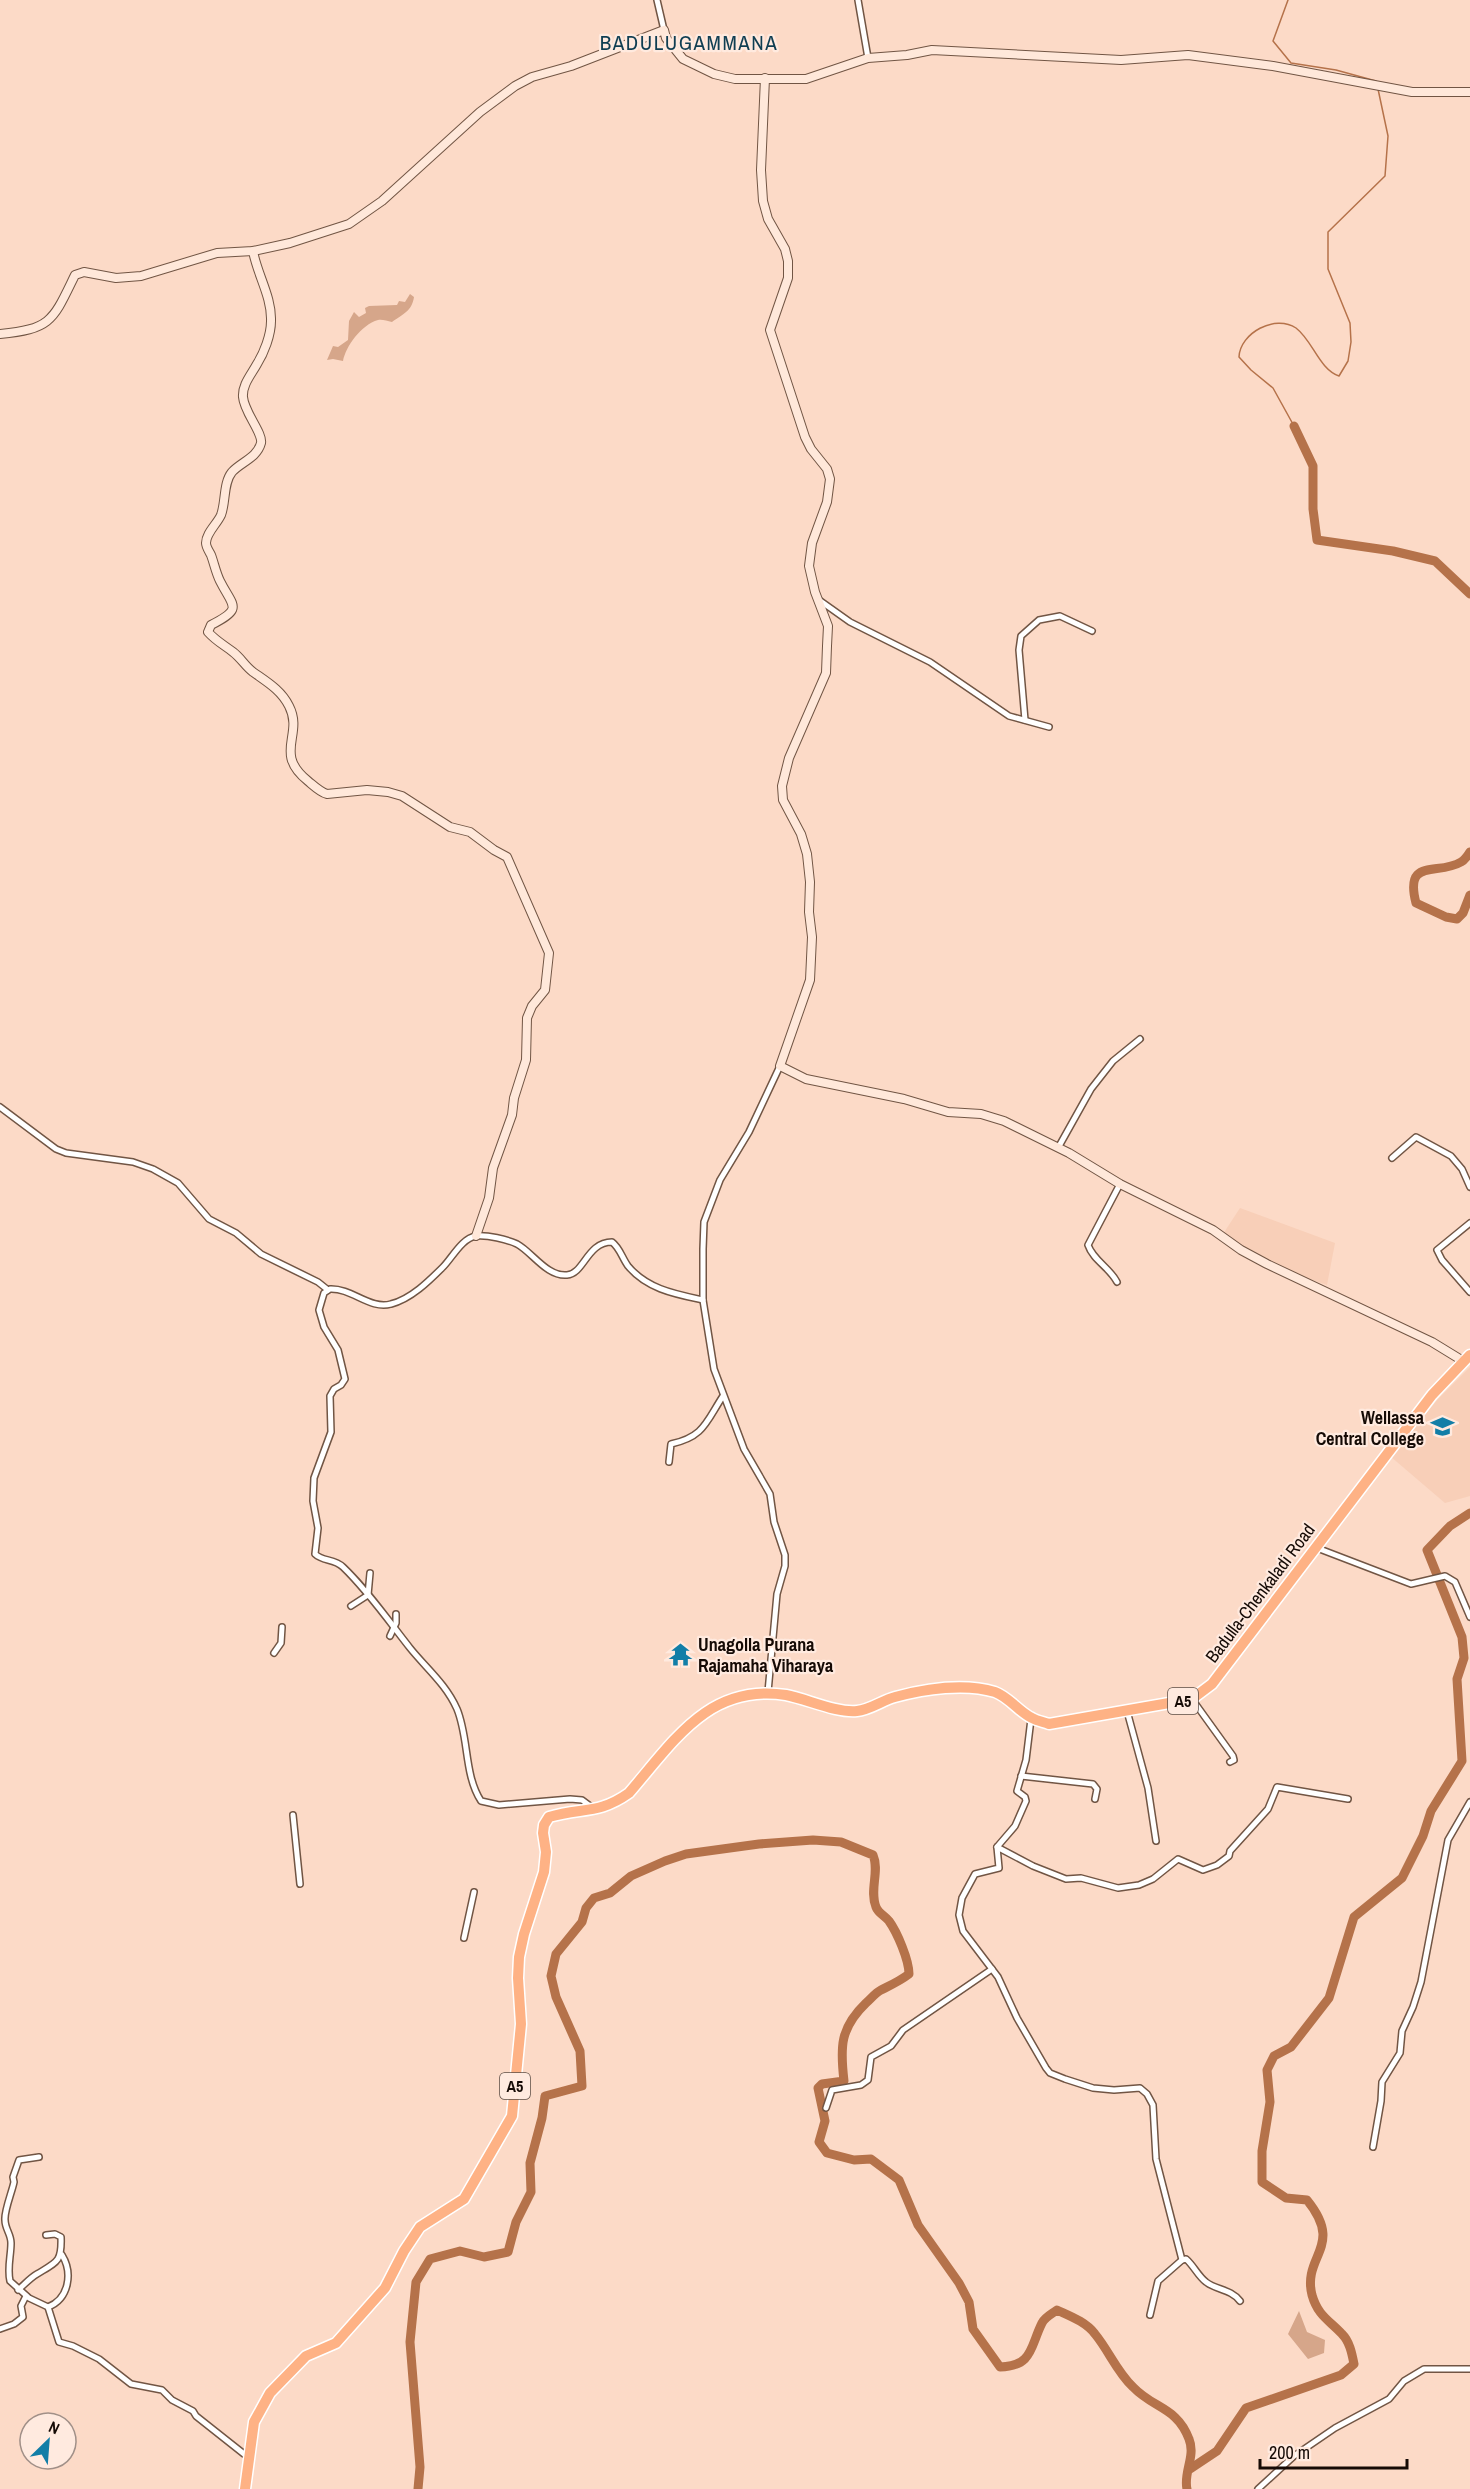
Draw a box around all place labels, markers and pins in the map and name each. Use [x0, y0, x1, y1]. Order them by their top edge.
place label: Wellassa Central College [1316, 1405, 1425, 1451]
school or university icon: Wellassa Central College [1429, 1414, 1455, 1440]
place label: Unagolla Purana Rajamaha Viharaya [698, 1632, 834, 1678]
temple icon: Unagolla Purana Rajamaha Viharaya [667, 1641, 693, 1667]

